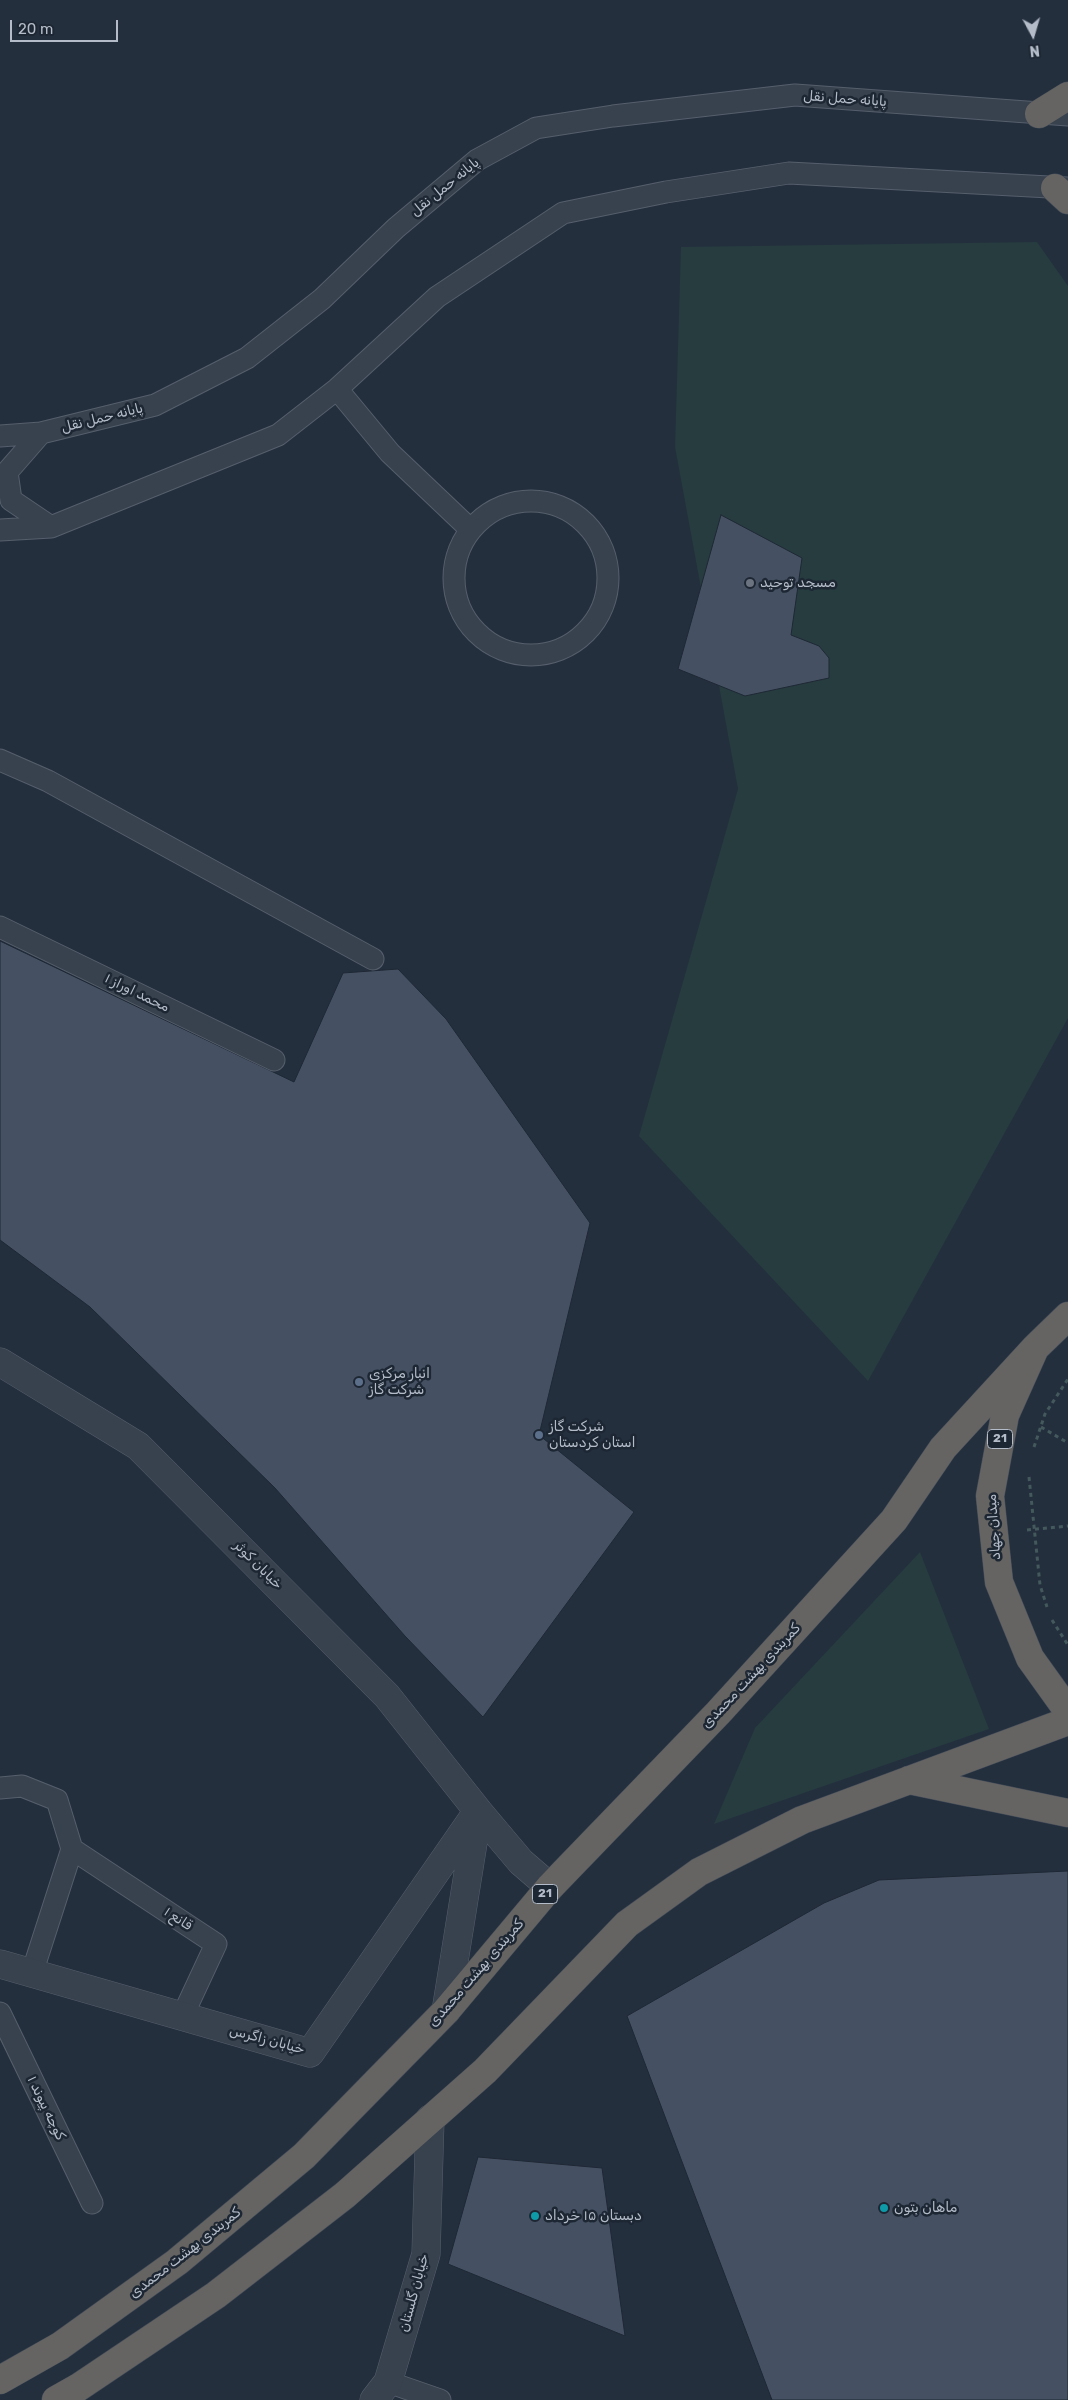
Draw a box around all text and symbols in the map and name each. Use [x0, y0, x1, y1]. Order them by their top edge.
scale bar [12, 10, 120, 42]
north arrow [1008, 10, 1058, 60]
text: 20 m [18, 20, 53, 38]
text: N [1029, 41, 1041, 59]
street label: پایانه حمل نقل [803, 88, 887, 110]
street label: پایانه حمل نقل [407, 154, 483, 220]
street label: پایانه حمل نقل [59, 400, 145, 436]
place label: مسجد توحید [760, 575, 836, 591]
marker: مسجد توحید [744, 577, 756, 589]
street label: محمد اوراز ۱ [102, 970, 172, 1016]
place label: انبار مرکزی شرکت گاز [369, 1366, 430, 1398]
marker: انبار مرکزی شرکت گاز [353, 1376, 365, 1388]
place label: شرکت گاز استان کردستان [549, 1419, 636, 1451]
marker: شرکت گاز استان کردستان [533, 1429, 545, 1441]
road number: 21 [988, 1430, 1012, 1448]
street label: میدان جهاد [983, 1493, 1005, 1561]
street label: خیابان کوثر [230, 1537, 286, 1593]
street label: کمربندی بهشت محمدی [698, 1620, 804, 1732]
road number: 21 [532, 1885, 558, 1904]
street label: قانع ۱ [161, 1904, 195, 1934]
street label: کمربندی بهشت محمدی [425, 1916, 527, 2030]
street label: خیابان زاگرس [228, 2022, 306, 2058]
street label: کوچه پیوند ۱ [23, 2073, 69, 2143]
place label: ماهان بتون [894, 2200, 957, 2216]
marker: ماهان بتون [878, 2202, 890, 2214]
street label: کمربندی بهشت محمدی [126, 2204, 244, 2302]
place label: دبستان ۱۵ خرداد [545, 2208, 642, 2224]
marker: دبستان ۱۵ خرداد [529, 2210, 541, 2222]
street label: خیابان گلستان [396, 2252, 432, 2334]

